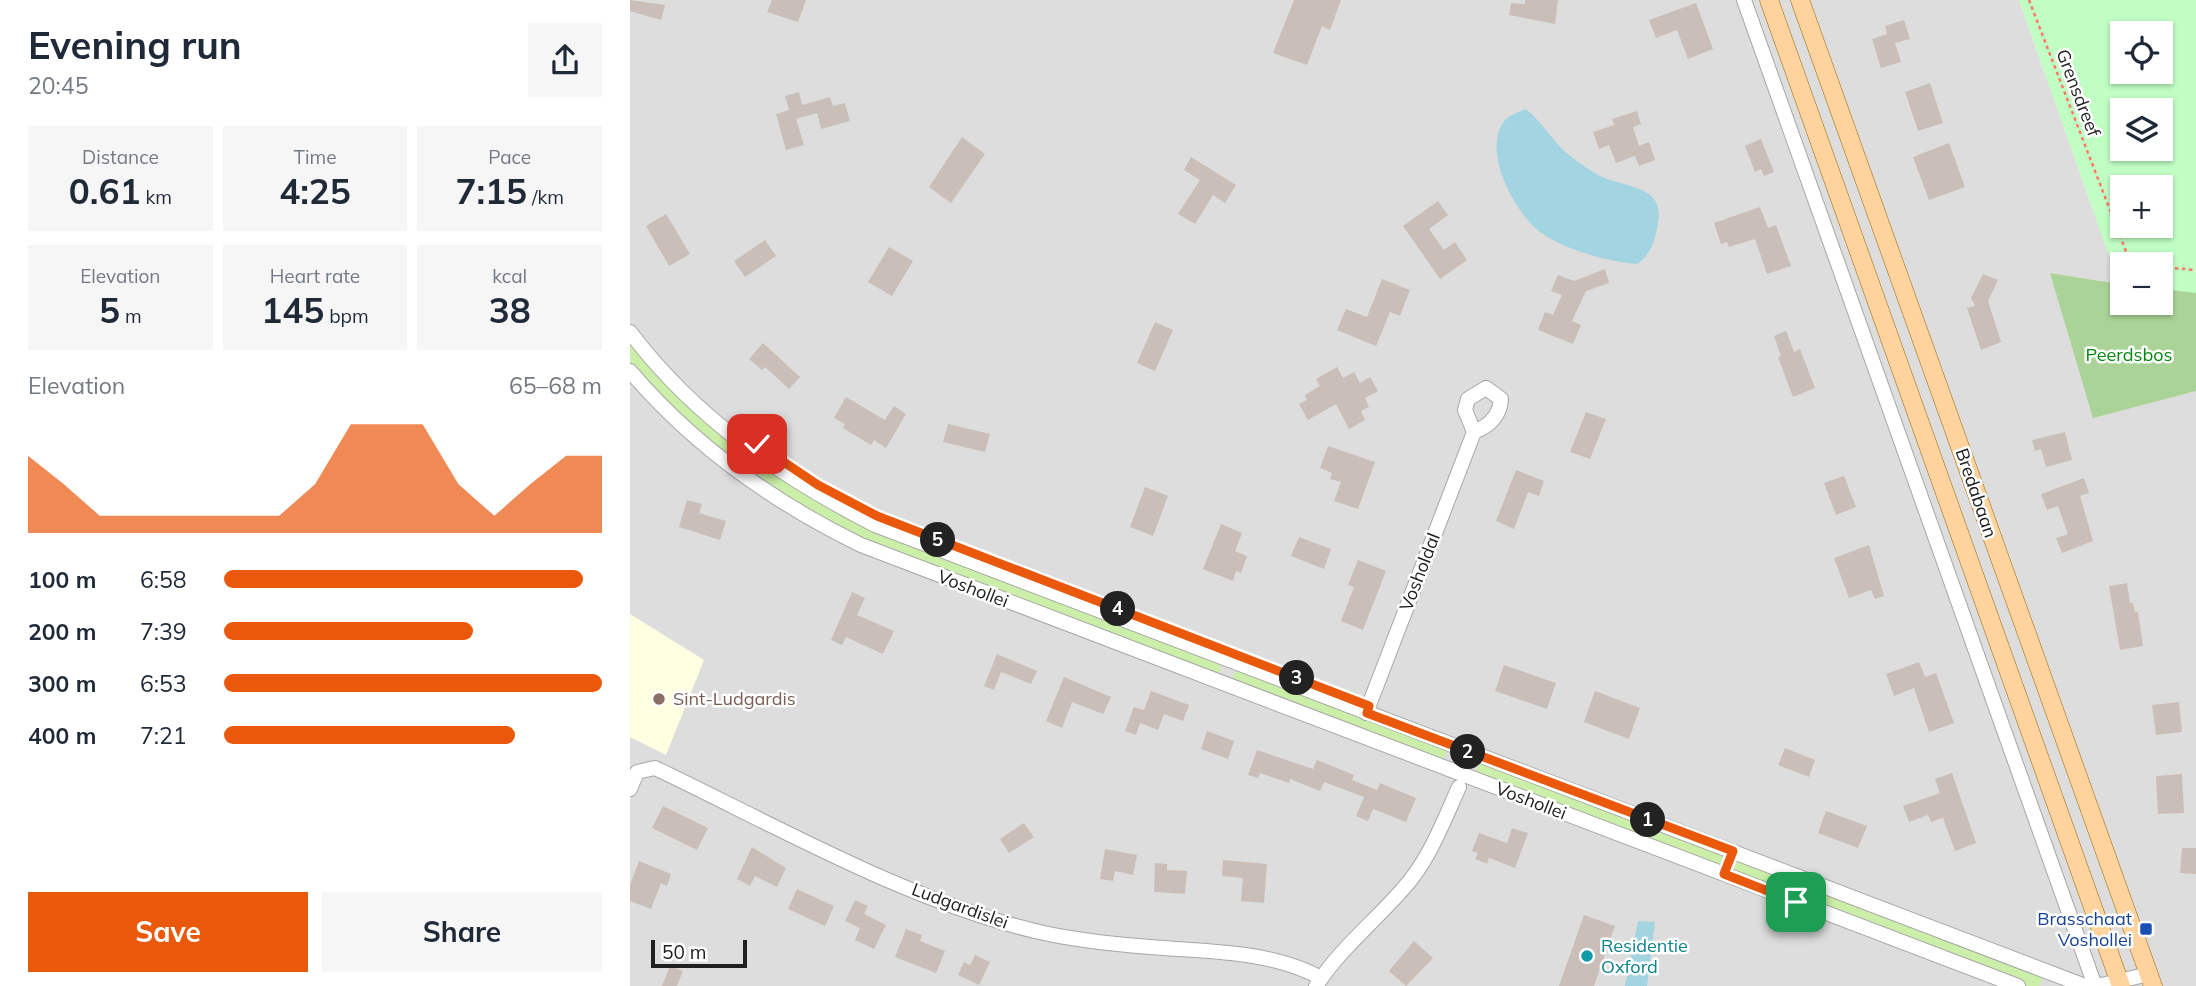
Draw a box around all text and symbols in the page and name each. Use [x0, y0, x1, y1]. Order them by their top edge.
text: Evening run [28, 21, 242, 69]
map controls [2110, 21, 2173, 315]
button: locate [2110, 21, 2173, 84]
button: share [528, 23, 602, 97]
street label: Grensdreef [2051, 46, 2106, 141]
text: 20:45 [28, 71, 88, 100]
button: layers [2110, 98, 2173, 161]
text: Distance [82, 145, 159, 169]
text: Time [293, 145, 337, 169]
text: Pace [488, 145, 531, 169]
text: 0.61 [69, 169, 140, 213]
text: 4:25 [279, 169, 351, 213]
text: 7:15 [455, 169, 527, 213]
button: + [2110, 175, 2173, 238]
text: km [140, 185, 172, 209]
text: /km [527, 185, 564, 209]
button: − [2110, 252, 2173, 315]
text: Elevation [80, 264, 161, 288]
text: Heart rate [270, 264, 360, 288]
text: kcal [492, 264, 527, 288]
text: 5 [99, 288, 120, 332]
text: 145 [261, 288, 324, 332]
text: 38 [489, 288, 531, 332]
text: m [120, 304, 142, 328]
text: bpm [324, 304, 369, 328]
park label: Peerdsbos [2085, 343, 2173, 366]
text: Elevation [28, 371, 125, 400]
text: 65–68 m [509, 371, 602, 400]
pin [727, 414, 787, 474]
icon: check [738, 425, 776, 463]
street label: Bredabaan [1950, 445, 2002, 541]
pin: 5 [920, 522, 956, 558]
text: 5 [932, 527, 943, 551]
street label: Vosholdal [1394, 530, 1445, 614]
text: 100 m [28, 565, 96, 594]
text: 6:58 [140, 565, 187, 594]
street label: Voshollei [934, 565, 1012, 613]
pin: 4 [1100, 592, 1135, 626]
text: 4 [1112, 596, 1123, 620]
text: 200 m [28, 617, 96, 646]
text: 7:39 [140, 617, 187, 646]
pin: 3 [1280, 660, 1314, 696]
text: 3 [1291, 665, 1302, 689]
text: 300 m [28, 669, 96, 698]
text: 6:53 [140, 669, 187, 698]
place label: Sint-Ludgardis [673, 687, 796, 710]
marker: Sint-Ludgardis [651, 691, 667, 707]
text: 400 m [28, 721, 96, 750]
text: 7:21 [140, 721, 187, 750]
pin: 2 [1450, 734, 1486, 770]
text: 2 [1462, 739, 1473, 763]
street label: Voshollei [1492, 777, 1570, 825]
pin: 1 [1630, 802, 1666, 838]
text: 1 [1642, 807, 1653, 831]
pin [1766, 872, 1826, 932]
street label: Ludgardislei [909, 877, 1012, 934]
icon: arrive [1777, 883, 1815, 921]
button: Save [28, 892, 308, 972]
button: Share [322, 892, 602, 972]
place label: Brasschaat Voshollei [2037, 907, 2132, 951]
marker: Brasschaat Voshollei [2138, 921, 2154, 937]
place label: Residentie Oxford [1601, 934, 1688, 978]
scale bar [651, 937, 747, 969]
text: 50 m [662, 940, 706, 964]
marker: Residentie Oxford [1579, 948, 1595, 964]

